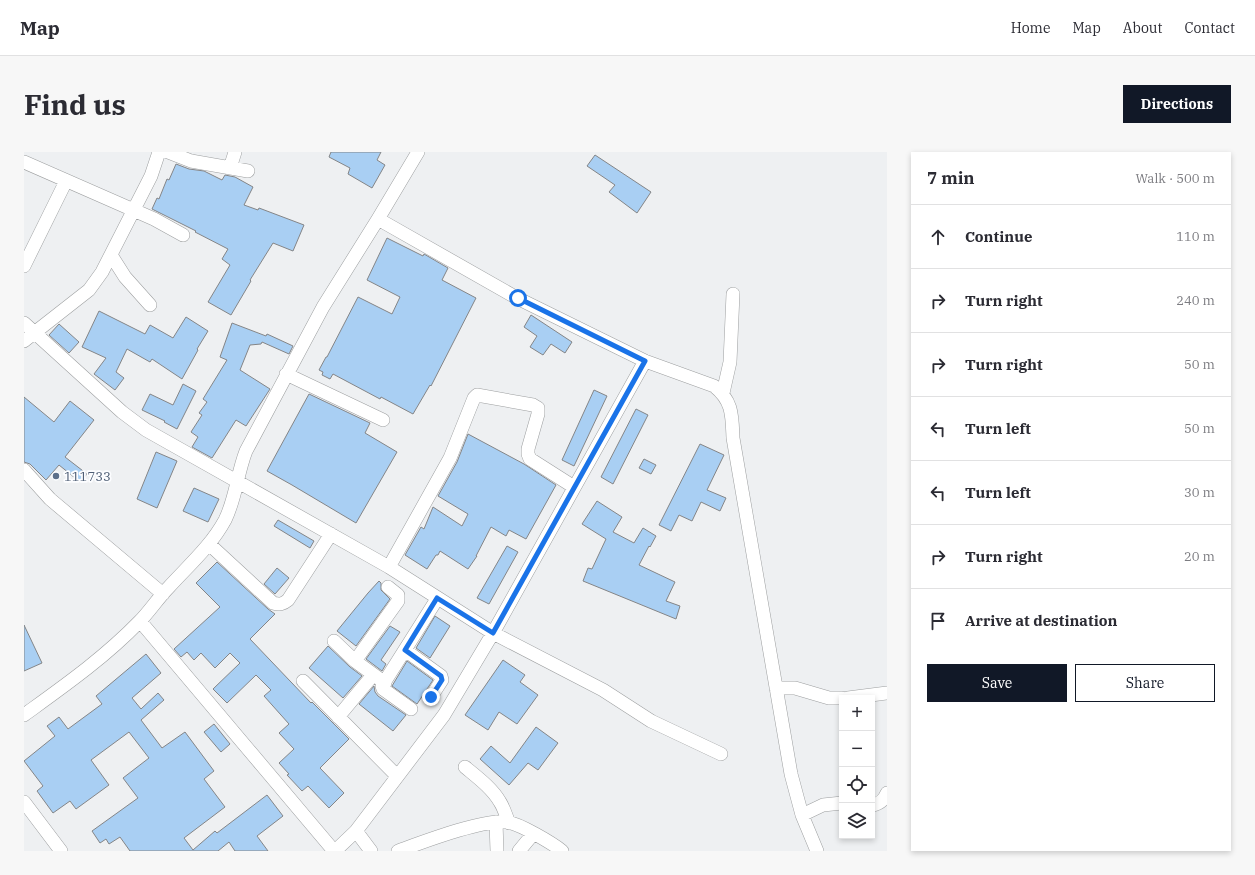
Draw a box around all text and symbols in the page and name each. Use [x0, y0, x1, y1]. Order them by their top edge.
text: Map [20, 16, 60, 40]
text: Home [1011, 19, 1050, 37]
text: Map [1072, 19, 1101, 37]
text: About [1123, 19, 1162, 37]
text: Contact [1184, 19, 1235, 37]
button: Directions [1123, 85, 1231, 123]
text: Find us [24, 86, 126, 123]
text: 7 min [927, 167, 975, 189]
text: Walk · 500 m [1136, 170, 1215, 187]
icon: ahead [927, 226, 949, 248]
text: Continue [965, 227, 1032, 246]
text: 110 m [1176, 228, 1215, 245]
route start [509, 289, 527, 307]
icon: right [927, 290, 949, 312]
text: Turn right [965, 291, 1043, 310]
text: 240 m [1176, 292, 1215, 309]
icon: right [927, 354, 949, 376]
text: Turn right [965, 355, 1043, 374]
text: 50 m [1184, 356, 1215, 373]
icon: left [927, 418, 949, 440]
text: Turn left [965, 419, 1031, 438]
text: 50 m [1184, 420, 1215, 437]
place label: 111733 [64, 468, 111, 485]
marker: 111733 [51, 471, 61, 481]
icon: left [927, 482, 949, 504]
text: Turn left [965, 483, 1031, 502]
text: 30 m [1184, 484, 1215, 501]
icon: right [927, 546, 949, 568]
text: Turn right [965, 547, 1043, 566]
text: 20 m [1184, 548, 1215, 565]
icon: arrive [927, 610, 949, 632]
text: Arrive at destination [965, 611, 1117, 630]
button: Save [927, 664, 1067, 702]
button: Share [1075, 664, 1215, 702]
route end [422, 688, 440, 706]
map controls [839, 695, 875, 839]
button: + [839, 695, 875, 731]
button: − [839, 731, 875, 767]
button: locate [839, 767, 875, 803]
button: layers [839, 803, 875, 839]

